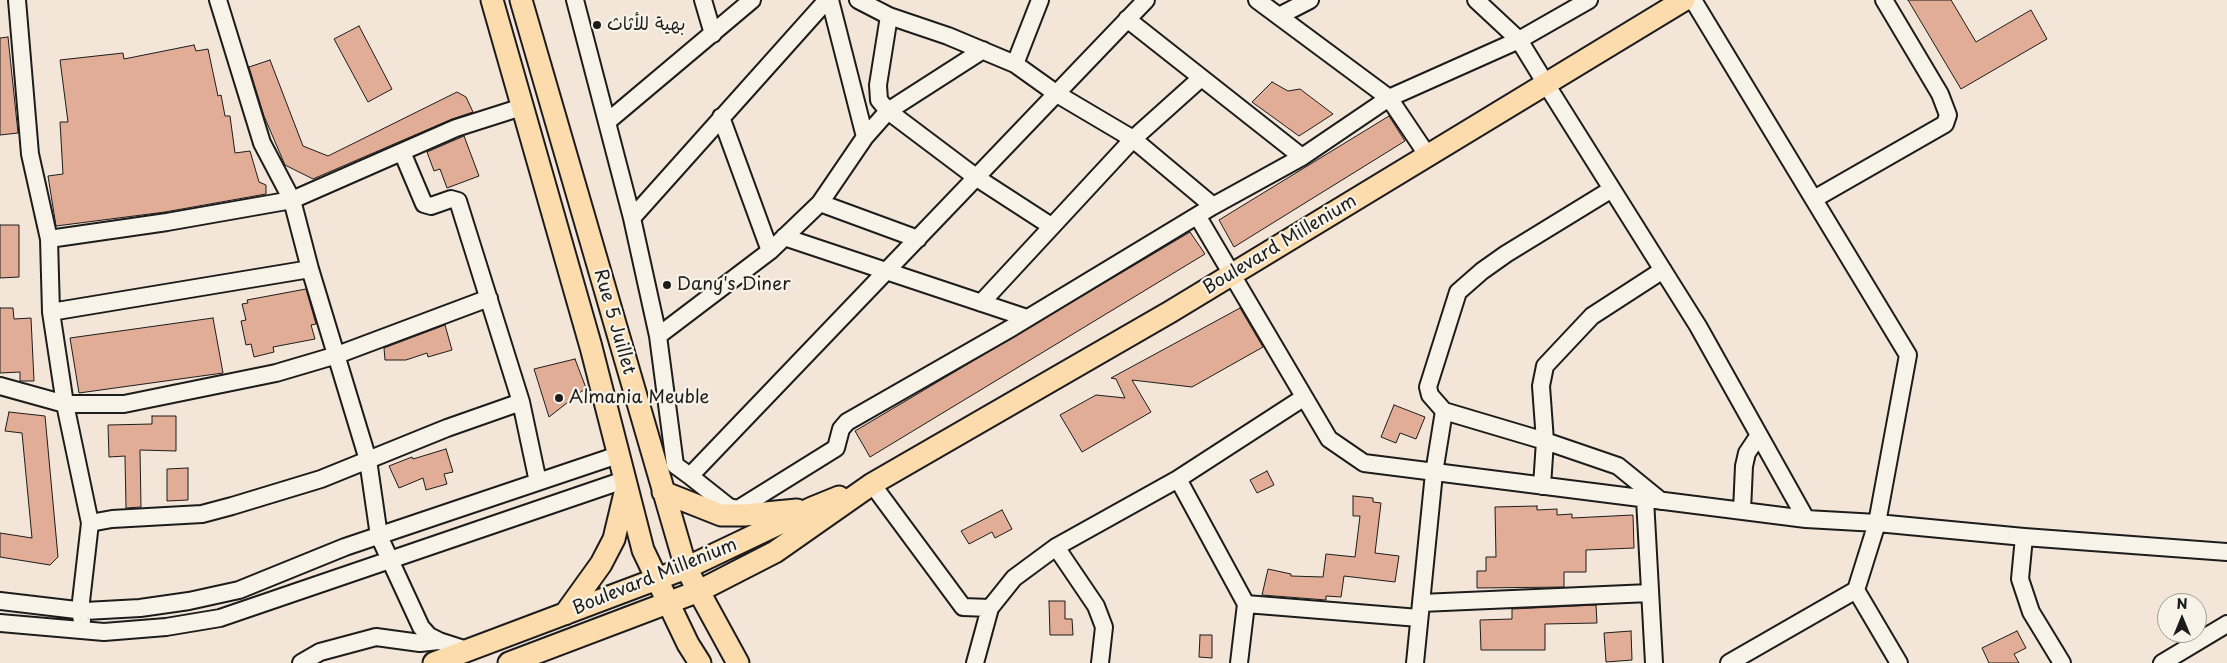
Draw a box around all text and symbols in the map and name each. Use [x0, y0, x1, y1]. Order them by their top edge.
place label: بهية للأثاث [607, 14, 686, 36]
marker: بهية للأثاث [591, 19, 603, 31]
street label: Boulevard Millenium [1199, 191, 1361, 299]
street label: Rue 5 Juillet [589, 267, 639, 377]
place label: Dany's Diner [677, 274, 791, 296]
marker: Dany's Diner [661, 279, 673, 291]
place label: Almania Meuble [569, 387, 709, 409]
marker: Almania Meuble [553, 392, 565, 404]
street label: Boulevard Millenium [570, 534, 740, 620]
north arrow [2157, 593, 2207, 643]
text: N [2176, 593, 2188, 614]

